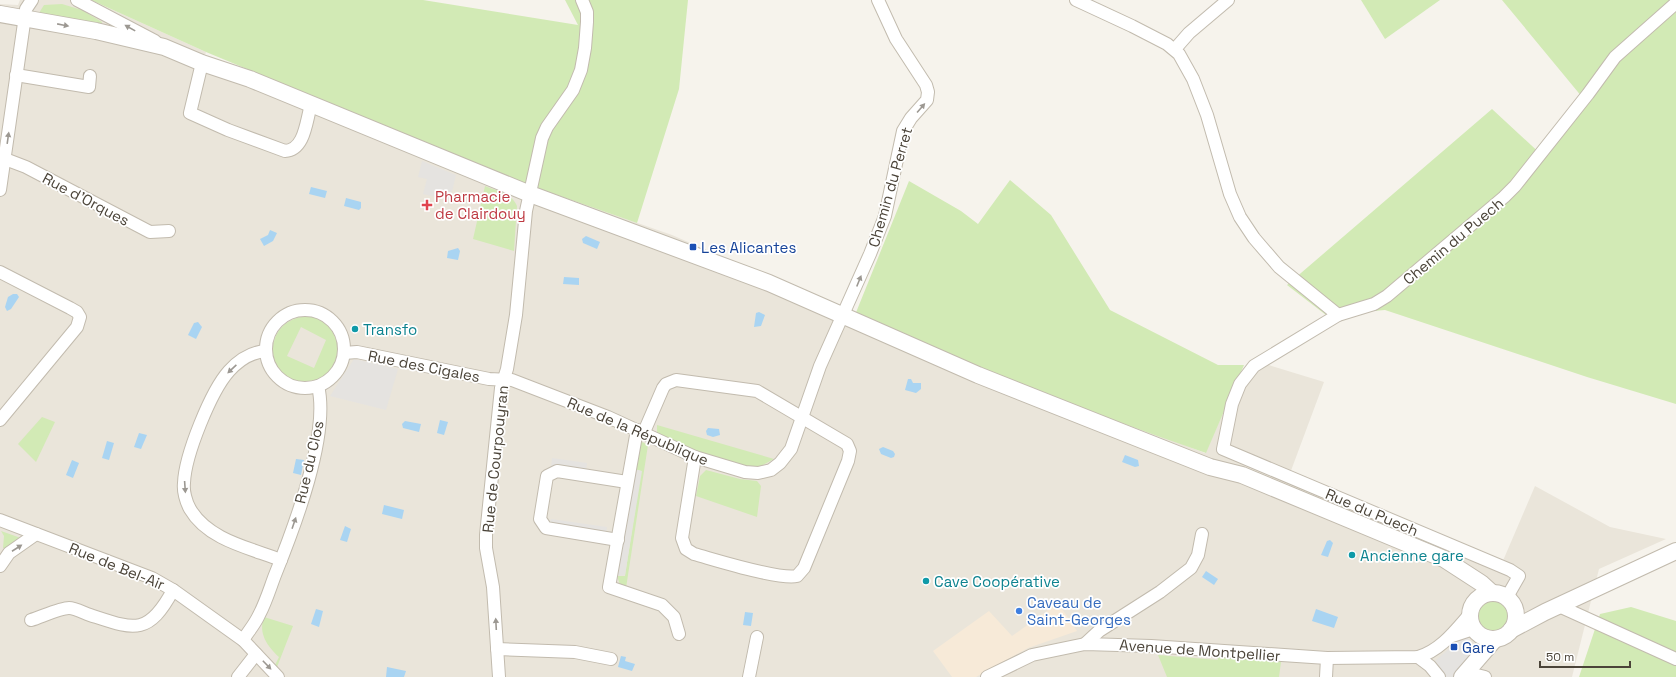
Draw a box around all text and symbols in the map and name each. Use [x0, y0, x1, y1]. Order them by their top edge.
one-way arrow [57, 22, 69, 28]
one-way arrow [124, 24, 136, 31]
one-way arrow [916, 103, 925, 113]
street label: Chemin du Perret [864, 125, 916, 249]
one-way arrow [5, 132, 11, 144]
street label: Rue d'Orques [39, 168, 133, 230]
place label: Pharmacie de Clairdouy [435, 187, 526, 223]
street label: Chemin du Puech [1399, 193, 1507, 289]
marker: Pharmacie de Clairdouy [422, 200, 432, 210]
place label: Les Alicantes [701, 238, 796, 257]
marker: Les Alicantes [688, 242, 698, 252]
one-way arrow [856, 275, 862, 286]
place label: Transfo [363, 320, 417, 339]
marker: Transfo [350, 324, 360, 334]
street label: Rue des Cigales [366, 346, 482, 386]
one-way arrow [227, 364, 237, 374]
street label: Rue de Courpouyran [478, 384, 512, 534]
street label: Rue de la République [564, 393, 712, 469]
street label: Rue du Clos [290, 419, 328, 505]
one-way arrow [181, 481, 188, 493]
street label: Rue du Puech [1323, 484, 1421, 540]
one-way arrow [291, 517, 297, 529]
street label: Rue de Bel-Air [66, 538, 168, 594]
one-way arrow [11, 545, 23, 552]
place label: Ancienne gare [1360, 546, 1464, 565]
marker: Ancienne gare [1347, 550, 1357, 560]
place label: Cave Coopérative [934, 572, 1060, 591]
marker: Cave Coopérative [921, 576, 931, 586]
place label: Caveau de Saint-Georges [1027, 593, 1131, 629]
marker: Caveau de Saint-Georges [1014, 606, 1024, 616]
one-way arrow [493, 617, 499, 630]
street label: Avenue de Montpellier [1119, 635, 1282, 665]
place label: Gare [1462, 638, 1495, 657]
marker: Gare [1449, 642, 1459, 652]
scale bar [1540, 643, 1630, 669]
text: 50 m [1546, 649, 1574, 665]
one-way arrow [262, 660, 272, 670]

